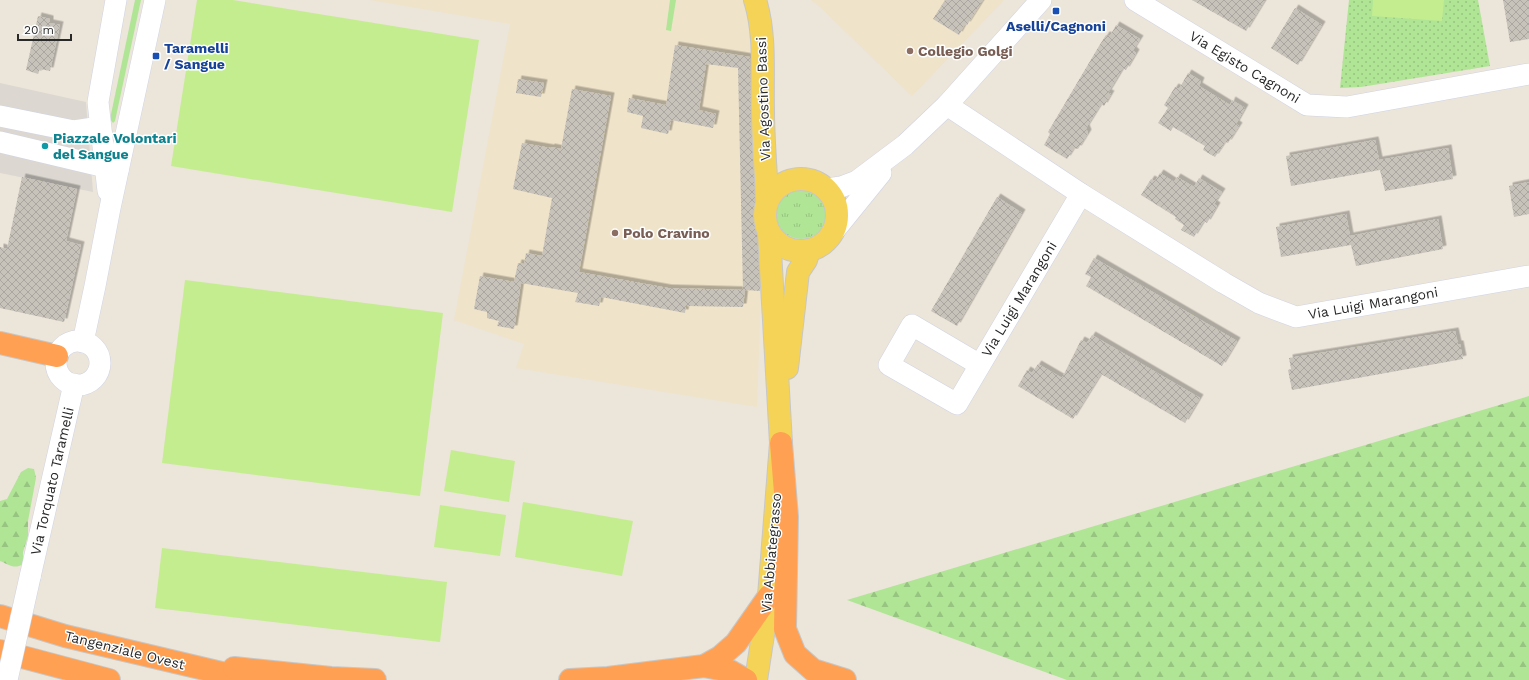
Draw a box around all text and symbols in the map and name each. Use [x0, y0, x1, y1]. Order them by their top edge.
marker: Aselli/Cagnoni [1051, 6, 1061, 16]
scale bar [18, 16, 71, 42]
place label: Aselli/Cagnoni [1006, 18, 1106, 34]
text: 20 m [24, 23, 54, 37]
street label: Via Egisto Cagnoni [1187, 28, 1303, 106]
street label: Via Agostino Bassi [753, 37, 773, 161]
place label: Taramelli / Sangue [164, 40, 229, 72]
place label: Collegio Golgi [918, 43, 1013, 59]
marker: Collegio Golgi [905, 46, 915, 56]
marker: Taramelli / Sangue [151, 51, 161, 61]
place label: Piazzale Volontari del Sangue [53, 130, 177, 162]
marker: Piazzale Volontari del Sangue [40, 141, 50, 151]
place label: Polo Cravino [623, 225, 710, 241]
marker: Polo Cravino [610, 228, 620, 238]
street label: Via Luigi Marangoni [978, 238, 1060, 360]
street label: Via Luigi Marangoni [1307, 284, 1439, 322]
street label: Via Torquato Taramelli [27, 405, 77, 557]
street label: Via Abbiategrasso [758, 492, 784, 614]
street label: Tangenziale Ovest [63, 627, 187, 673]

